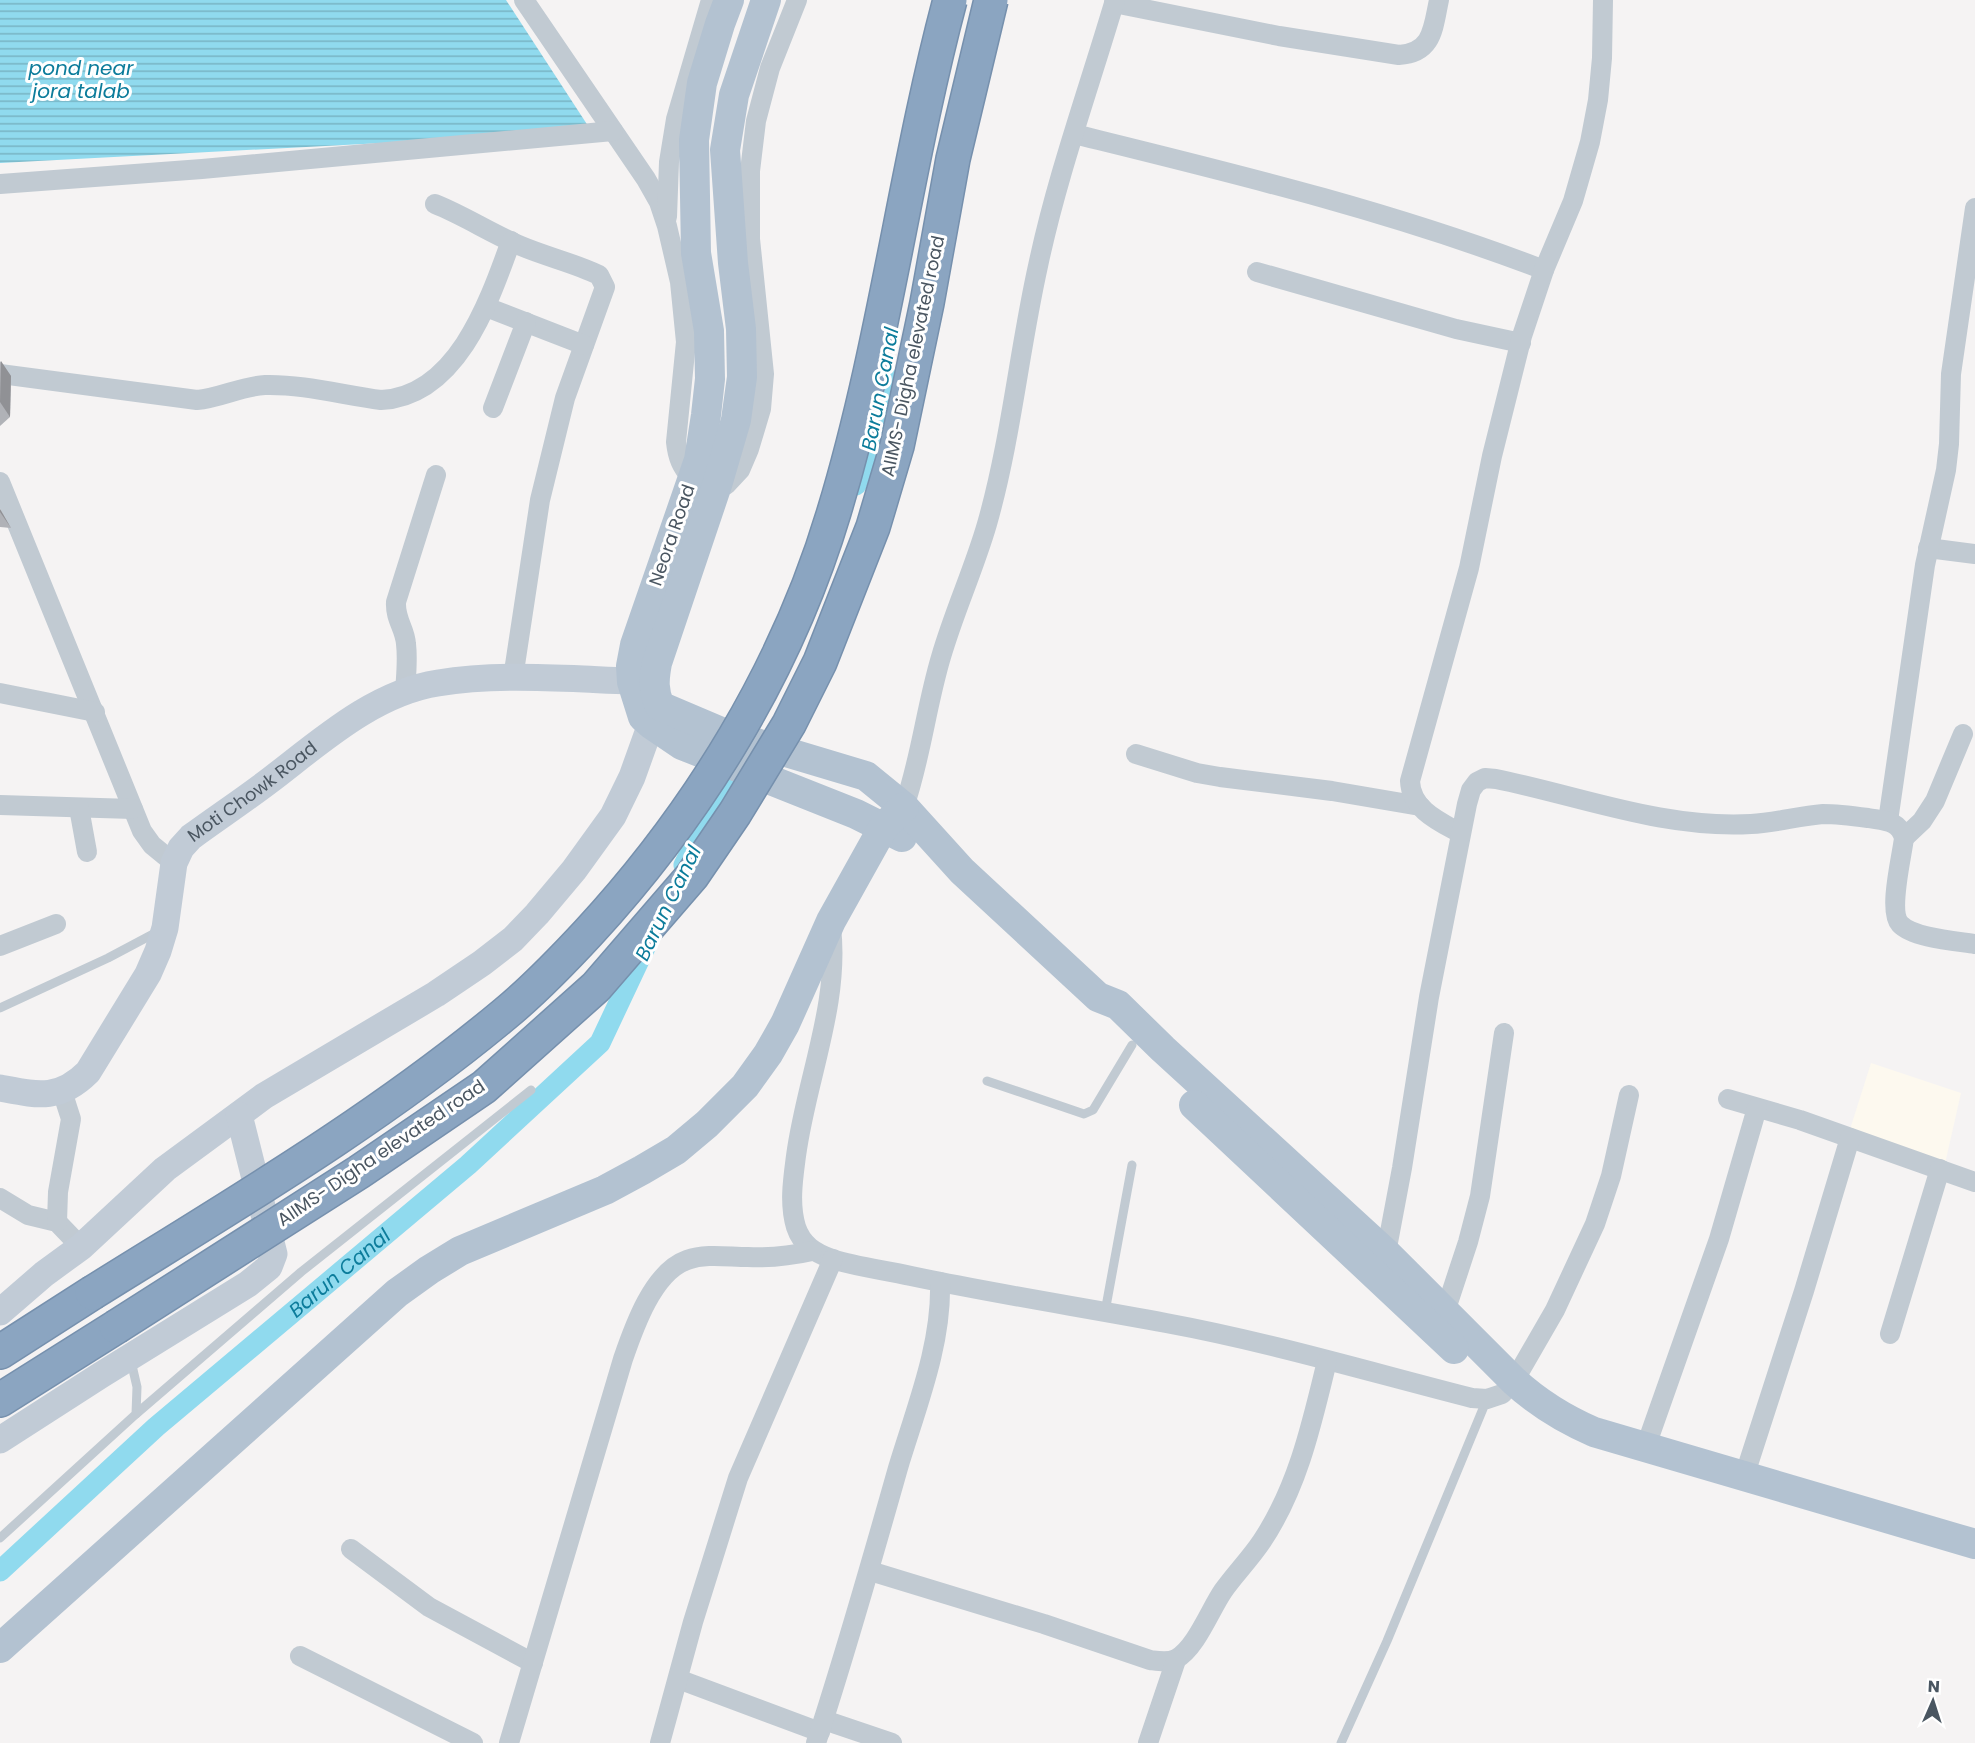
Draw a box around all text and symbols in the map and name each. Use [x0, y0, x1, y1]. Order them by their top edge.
water label: pond near jora talab [28, 54, 134, 105]
street label: AIIMS- Digha elevated road [875, 233, 950, 479]
water label: Barun Canal [854, 325, 906, 453]
street label: Neora Road [642, 481, 701, 589]
street label: Moti Chowk Road [182, 735, 322, 848]
water label: Barun Canal [628, 841, 708, 965]
street label: AIIMS- Digha elevated road [272, 1073, 490, 1232]
water label: Barun Canal [283, 1222, 397, 1324]
north arrow [1903, 1671, 1963, 1731]
text: N [1927, 1675, 1940, 1698]

